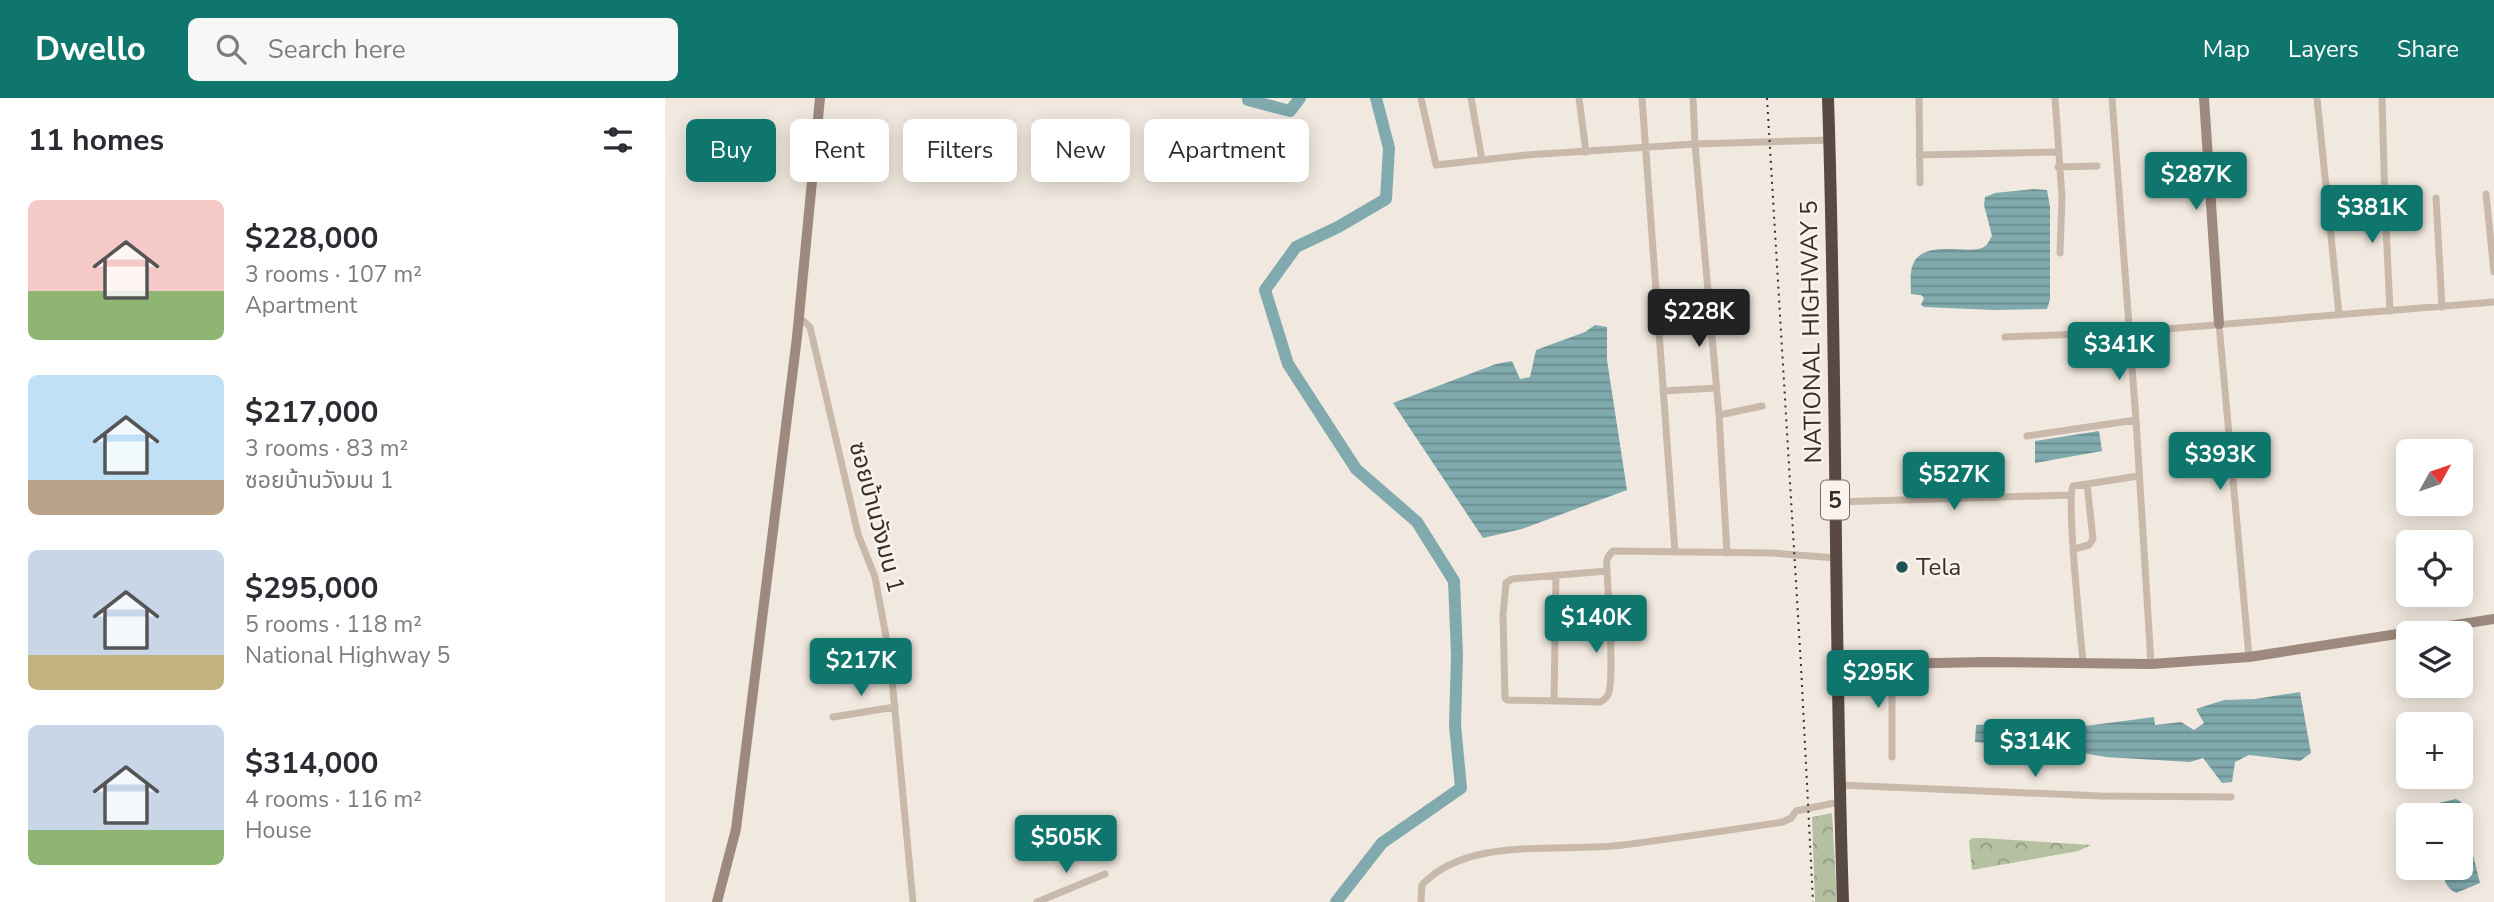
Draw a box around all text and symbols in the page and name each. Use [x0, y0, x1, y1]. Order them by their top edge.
search box [188, 18, 678, 81]
text: Dwello [35, 27, 146, 72]
icon: search [212, 30, 250, 68]
text: Search here [268, 32, 406, 67]
text: Map [2203, 33, 2250, 65]
text: Layers [2288, 33, 2359, 65]
text: Share [2397, 33, 2459, 65]
chip: Buy [686, 119, 776, 182]
chip: Rent [790, 119, 889, 182]
chip: Filters [903, 119, 1017, 182]
chip: New [1031, 119, 1130, 182]
chip: Apartment [1144, 119, 1309, 182]
text: 11 homes [28, 120, 164, 161]
icon: filters [599, 121, 637, 159]
pin: $287K [2147, 152, 2245, 212]
text: $287K [2161, 159, 2231, 190]
pin: $381K [2323, 186, 2421, 245]
text: $381K [2337, 192, 2407, 223]
street label: NATIONAL HIGHWAY 5 [1793, 200, 1829, 464]
text: $228,000 [245, 218, 378, 259]
icon: home [84, 228, 168, 312]
text: 3 rooms · 107 m² [245, 259, 422, 290]
pin: $228K [1650, 289, 1748, 349]
text: Apartment [245, 290, 357, 321]
text: $228K [1664, 296, 1734, 327]
pin: $341K [2070, 322, 2168, 382]
text: $341K [2084, 329, 2154, 360]
text: $217,000 [245, 392, 378, 433]
icon: home [84, 403, 168, 487]
pin: $393K [2171, 432, 2269, 492]
text: 3 rooms · 83 m² [245, 433, 408, 464]
street label: ซอยบ้านวังมน 1 [841, 438, 913, 596]
text: $393K [2185, 439, 2255, 470]
north arrow [2396, 439, 2473, 516]
map controls [2396, 439, 2473, 880]
pin: $527K [1905, 452, 2003, 512]
text: $527K [1919, 459, 1989, 490]
text: ซอยบ้านวังมน 1 [245, 465, 394, 496]
road number: 5 [1821, 480, 1849, 520]
button: locate [2396, 530, 2473, 607]
place label: Tela [1916, 551, 1961, 583]
marker: Tela [1894, 559, 1910, 575]
text: $295,000 [245, 568, 378, 609]
icon: home [84, 578, 168, 662]
pin: $140K [1547, 596, 1645, 655]
text: $140K [1561, 602, 1631, 633]
text: 5 rooms · 118 m² [245, 609, 422, 640]
button: layers [2396, 621, 2473, 698]
pin: $217K [812, 638, 910, 698]
text: National Highway 5 [245, 640, 450, 671]
text: $217K [826, 645, 896, 676]
pin: $295K [1829, 650, 1927, 710]
text: $295K [1843, 657, 1913, 688]
button: + [2396, 712, 2473, 789]
pin: $314K [1986, 720, 2084, 779]
text: $314K [2000, 726, 2070, 757]
text: $314,000 [245, 743, 378, 784]
icon: home [84, 753, 168, 837]
text: 4 rooms · 116 m² [245, 784, 422, 815]
button: − [2396, 803, 2473, 880]
text: House [245, 815, 312, 846]
pin: $505K [1017, 816, 1115, 875]
text: $505K [1031, 822, 1101, 853]

